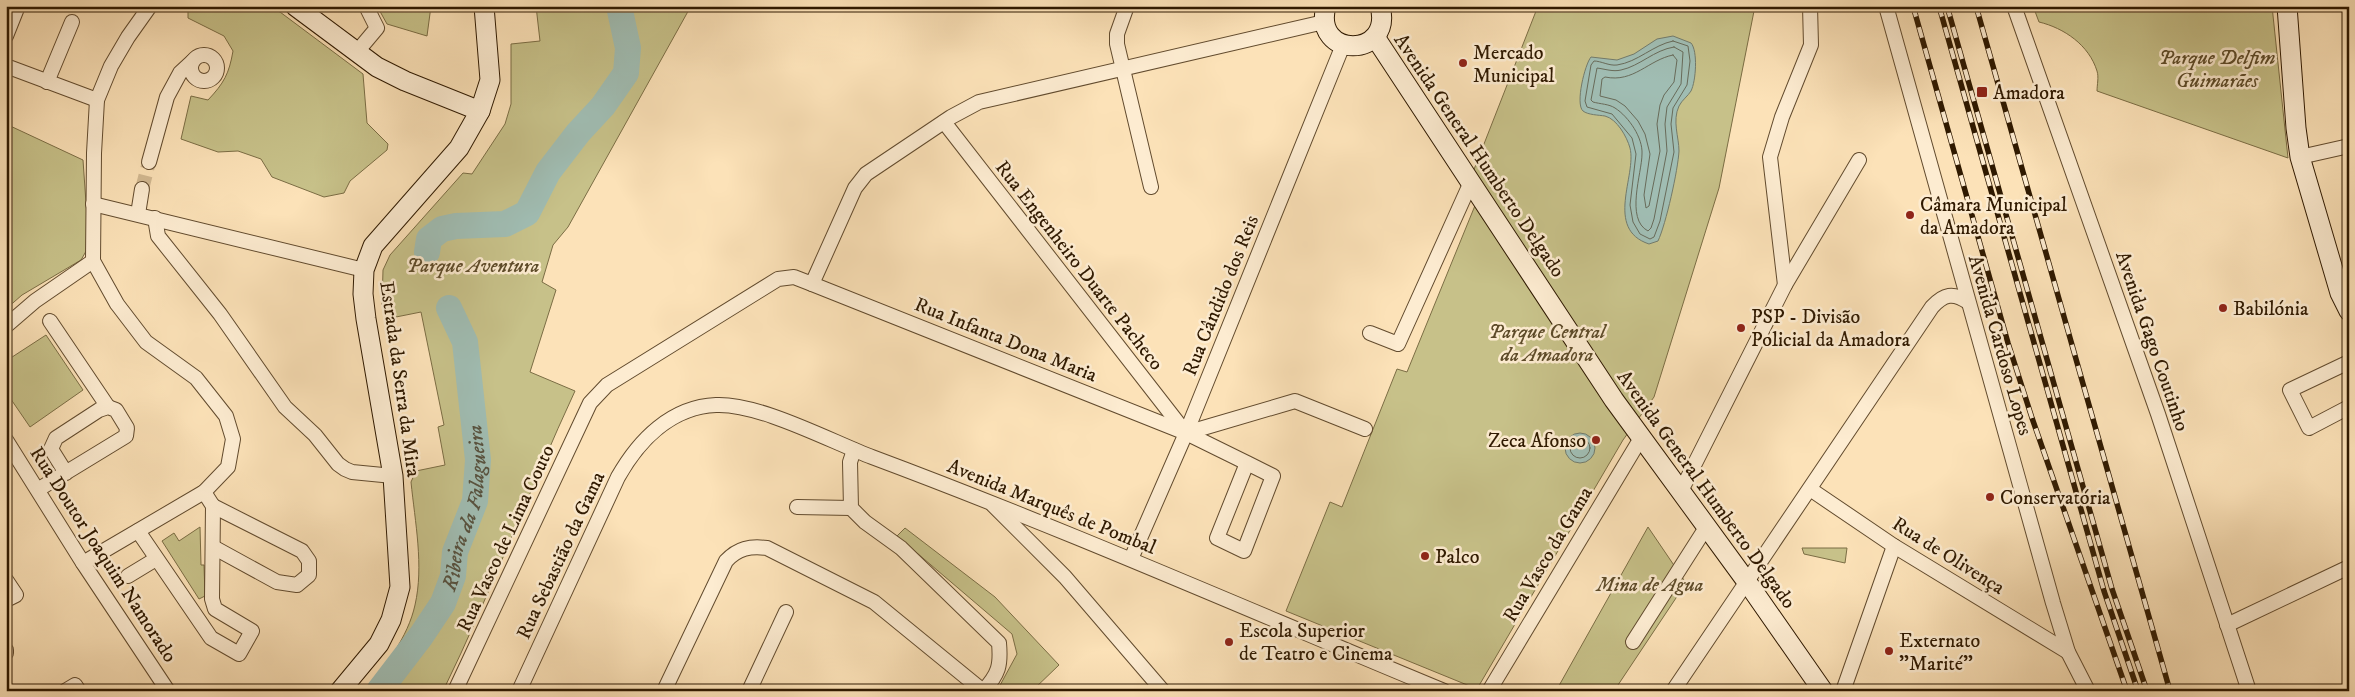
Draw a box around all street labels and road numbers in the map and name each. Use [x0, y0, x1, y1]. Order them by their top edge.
street label: Avenida General Humberto Delgado [1388, 29, 1570, 282]
street label: Rua Engenheiro Duarte Pacheco [989, 156, 1169, 376]
street label: Rua Cândido dos Reis [1178, 211, 1265, 380]
street label: Avenida Gago Coutinho [2109, 248, 2194, 435]
street label: Avenida Cardoso Lopes [1962, 252, 2037, 439]
street label: Estrada da Serra da Mira [373, 280, 426, 479]
street label: Rua Infanta Dona Maria [911, 292, 1101, 389]
street label: Avenida General Humberto Delgado [1611, 366, 1801, 614]
street label: Rua Vasco de Lima Couto [452, 441, 561, 636]
street label: Rua Doutor Joaquim Namorado [24, 442, 182, 667]
street label: Avenida Marquês de Pombal [943, 454, 1160, 561]
street label: Rua Sebastião da Gama [512, 467, 611, 643]
street label: Rua Vasco da Gama [1498, 482, 1599, 627]
street label: Rua de Olivença [1887, 512, 2010, 601]

